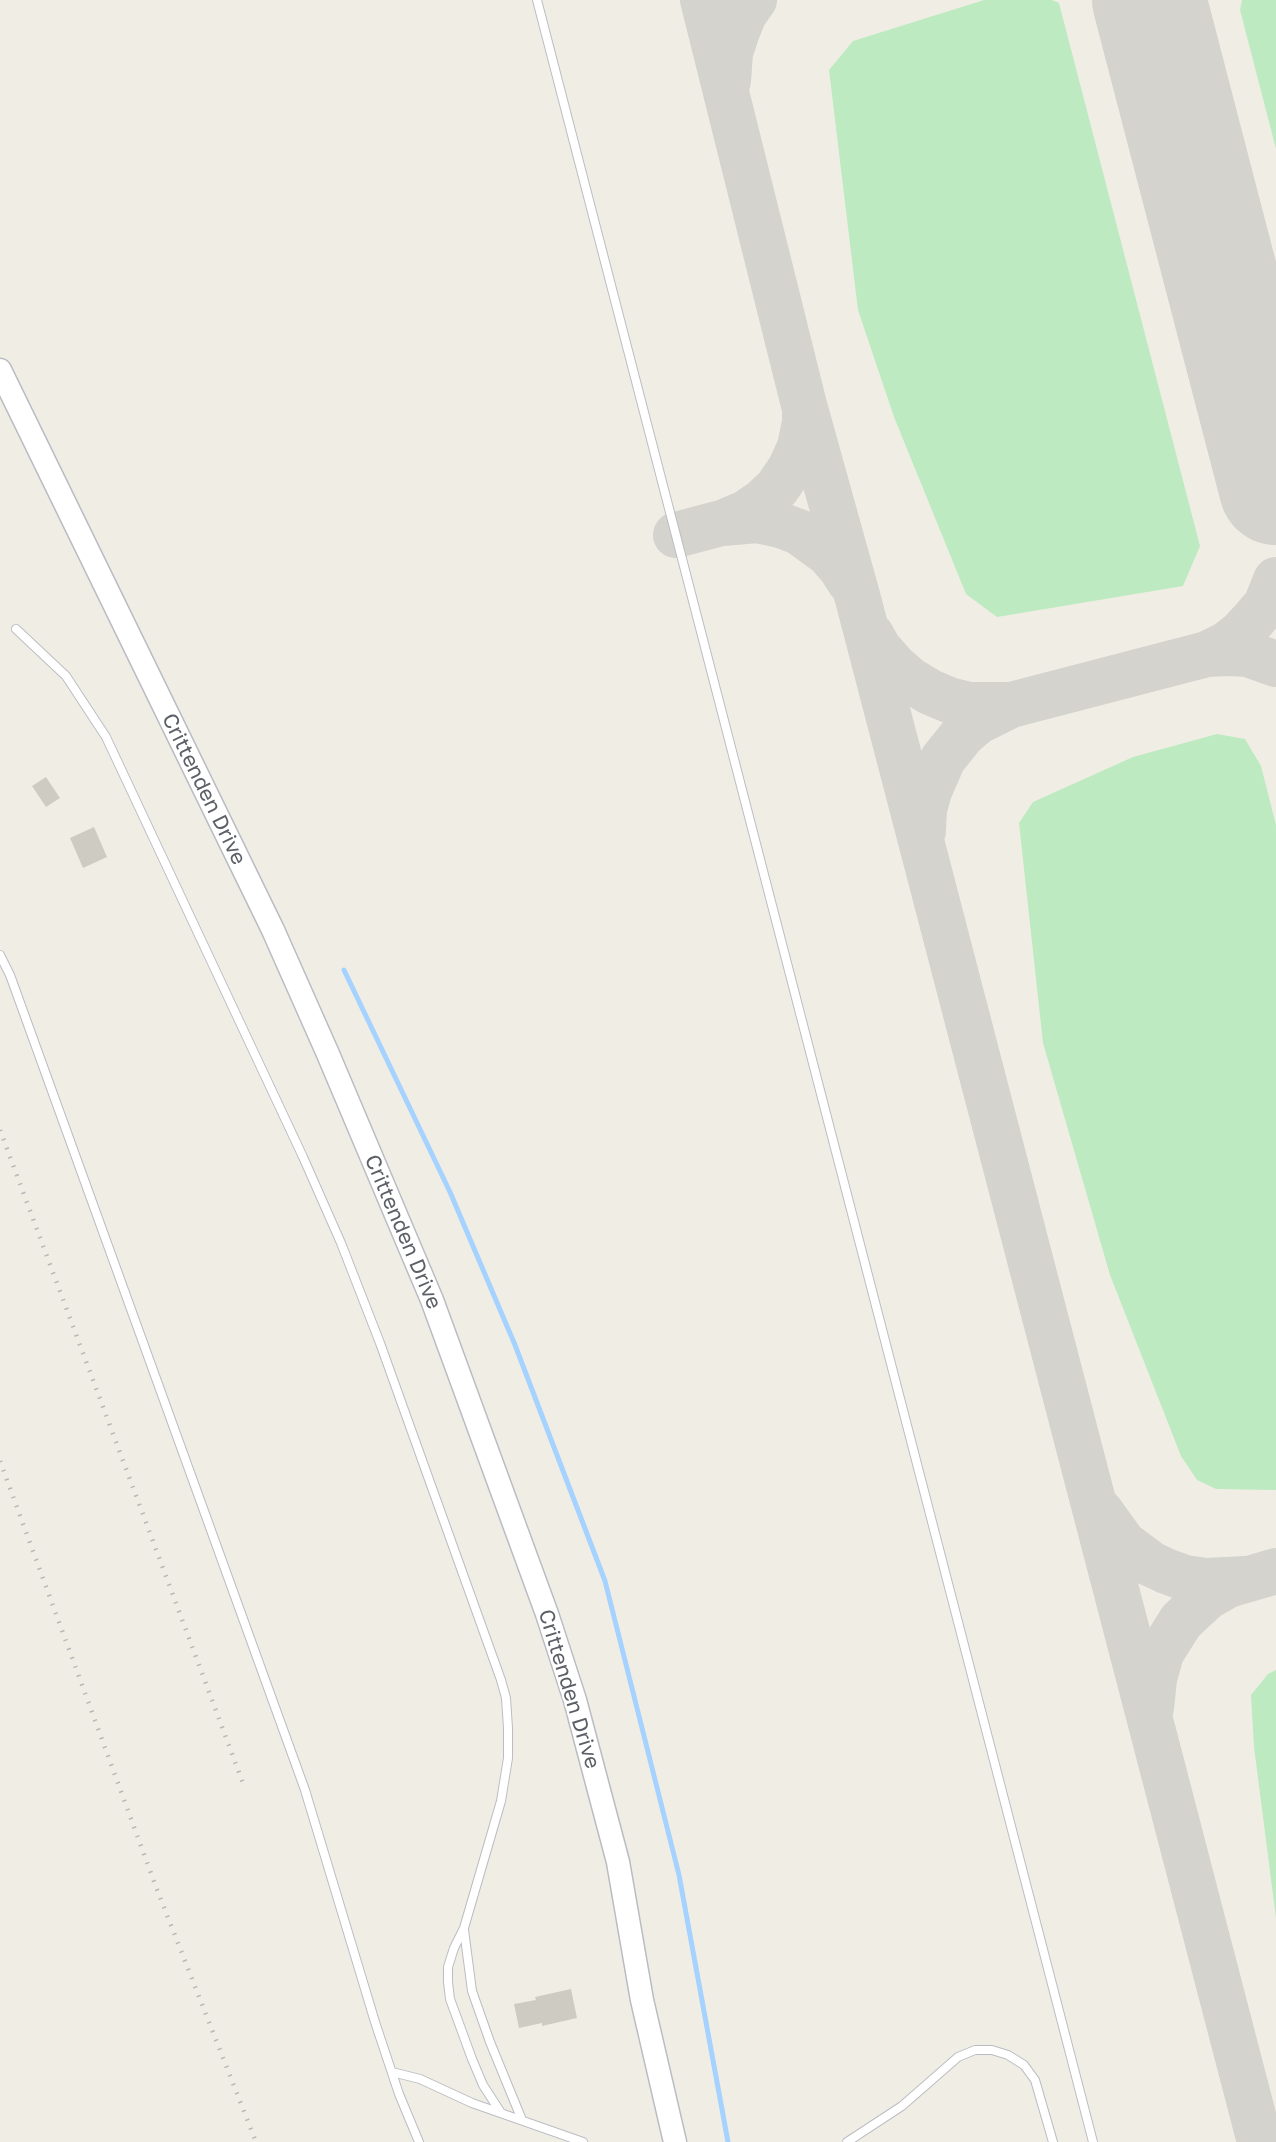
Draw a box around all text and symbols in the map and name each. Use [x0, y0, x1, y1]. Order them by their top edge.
street label: Crittenden Drive [156, 709, 252, 869]
street label: Crittenden Drive [359, 1151, 447, 1313]
street label: Crittenden Drive [533, 1606, 605, 1772]

